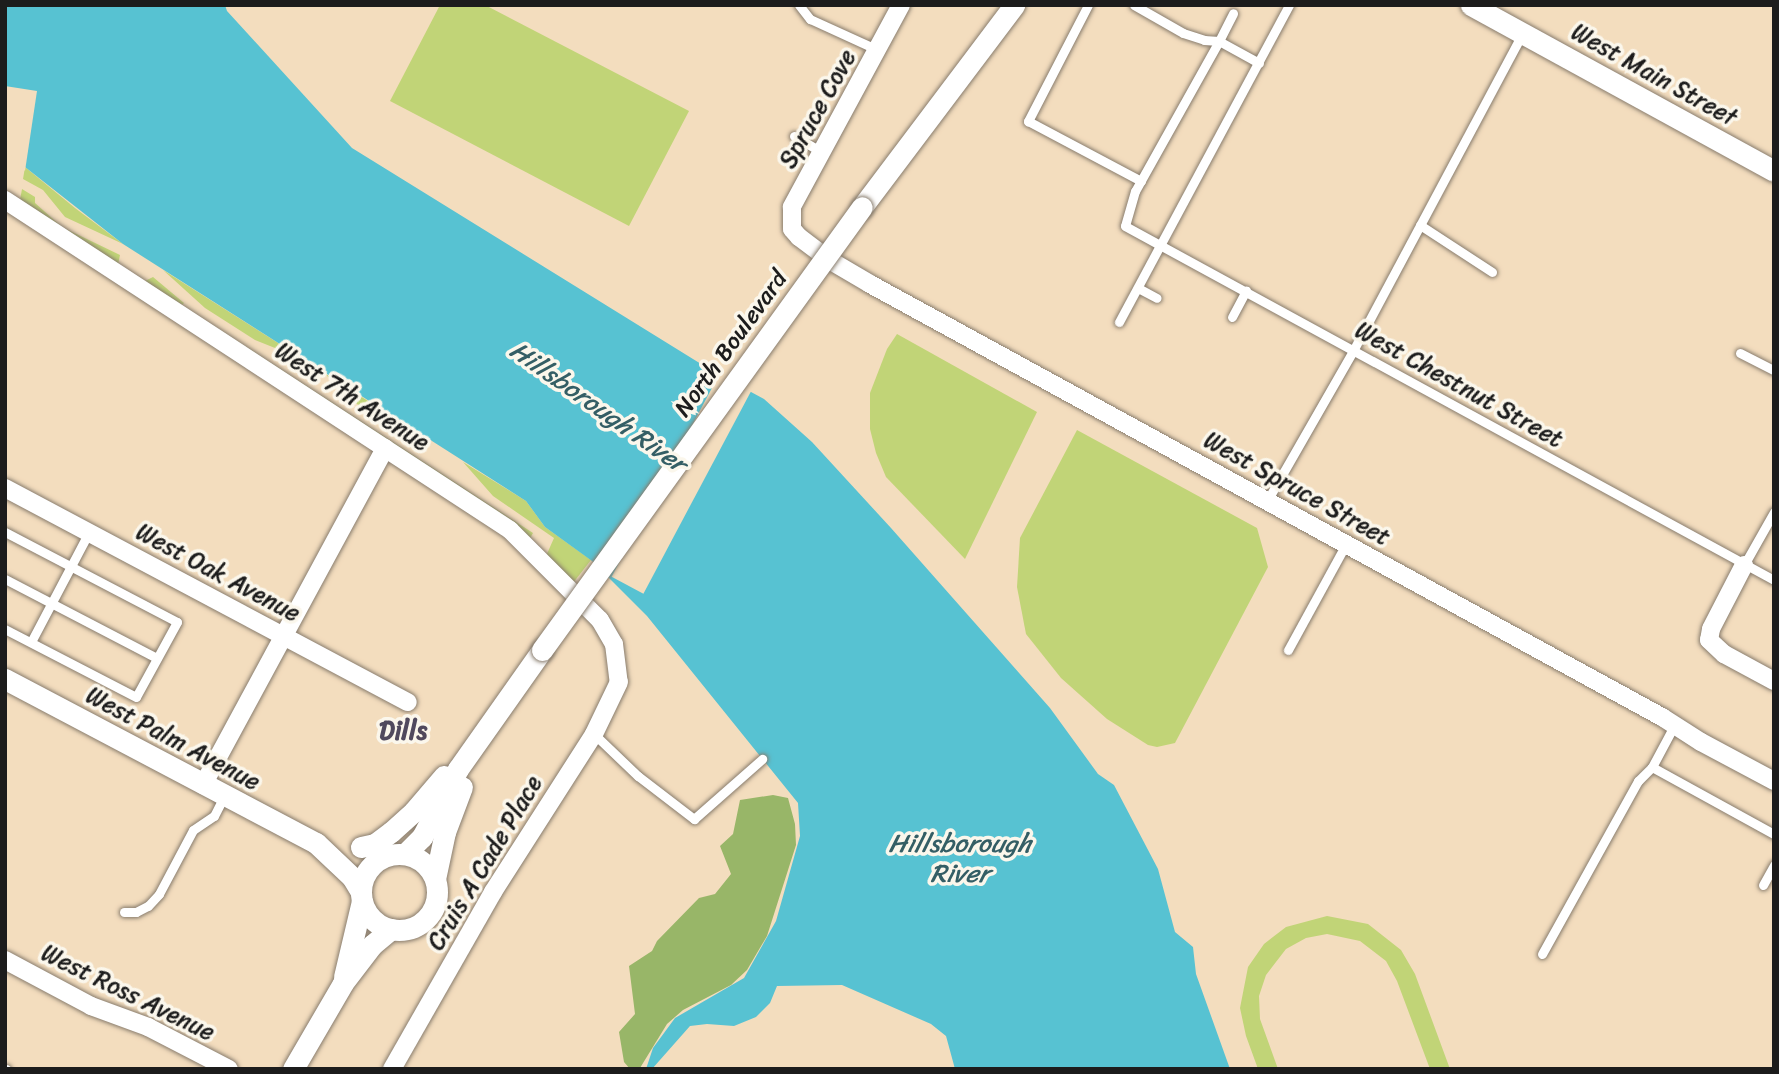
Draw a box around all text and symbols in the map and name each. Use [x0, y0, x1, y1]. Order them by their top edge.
street label: West Main Street [1566, 17, 1742, 133]
street label: Spruce Cove [773, 44, 863, 174]
street label: North Boulevard [669, 266, 793, 422]
street label: West Chestnut Street [1351, 316, 1567, 454]
water label: Hillsborough River [504, 334, 692, 480]
street label: West 7th Avenue [269, 336, 435, 458]
street label: West Spruce Street [1198, 426, 1396, 552]
street label: West Oak Avenue [131, 518, 305, 628]
street label: West Palm Avenue [81, 681, 265, 797]
district label: Dills [379, 715, 427, 747]
street label: Cruis A Cade Place [421, 770, 549, 956]
water label: Hillsborough River [889, 828, 1031, 890]
street label: West Ross Avenue [36, 938, 220, 1048]

